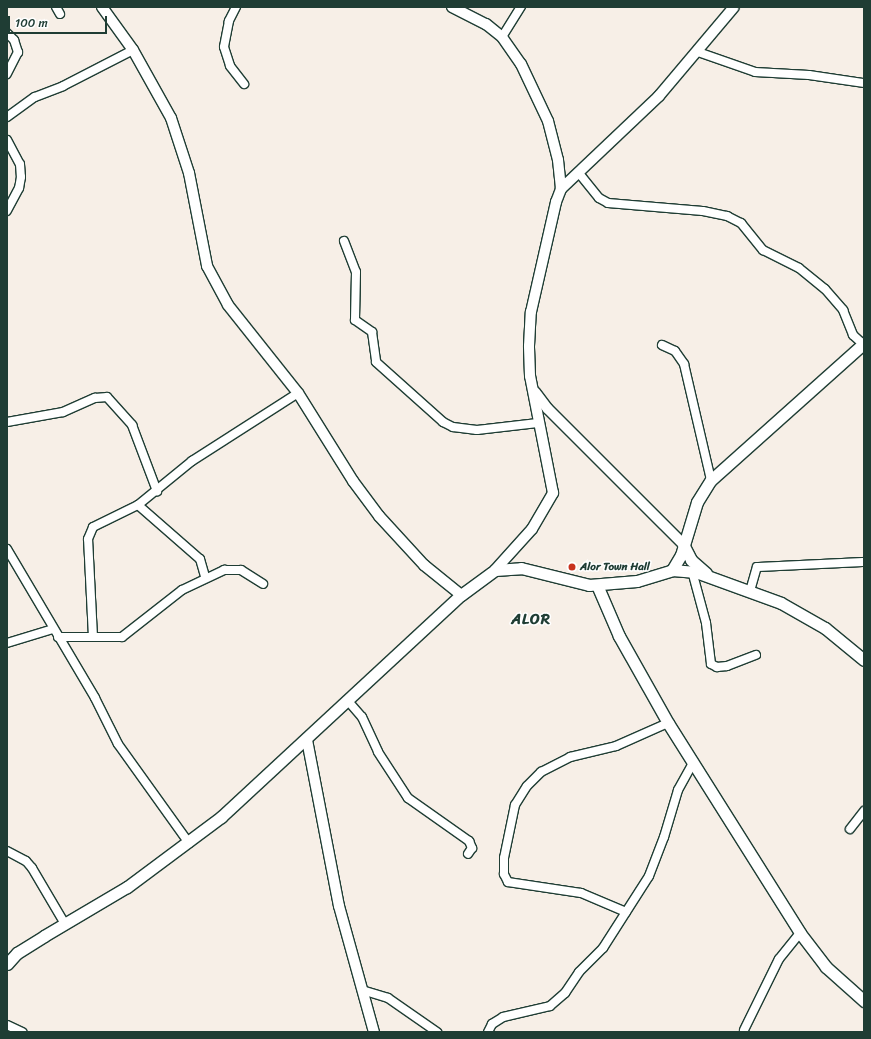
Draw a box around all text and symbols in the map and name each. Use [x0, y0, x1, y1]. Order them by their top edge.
scale bar [10, 8, 109, 34]
text: 100 m [15, 12, 48, 34]
place label: Alor Town Hall [580, 560, 650, 574]
marker: Alor Town Hall [567, 562, 577, 572]
district label: ALOR [511, 611, 551, 629]

